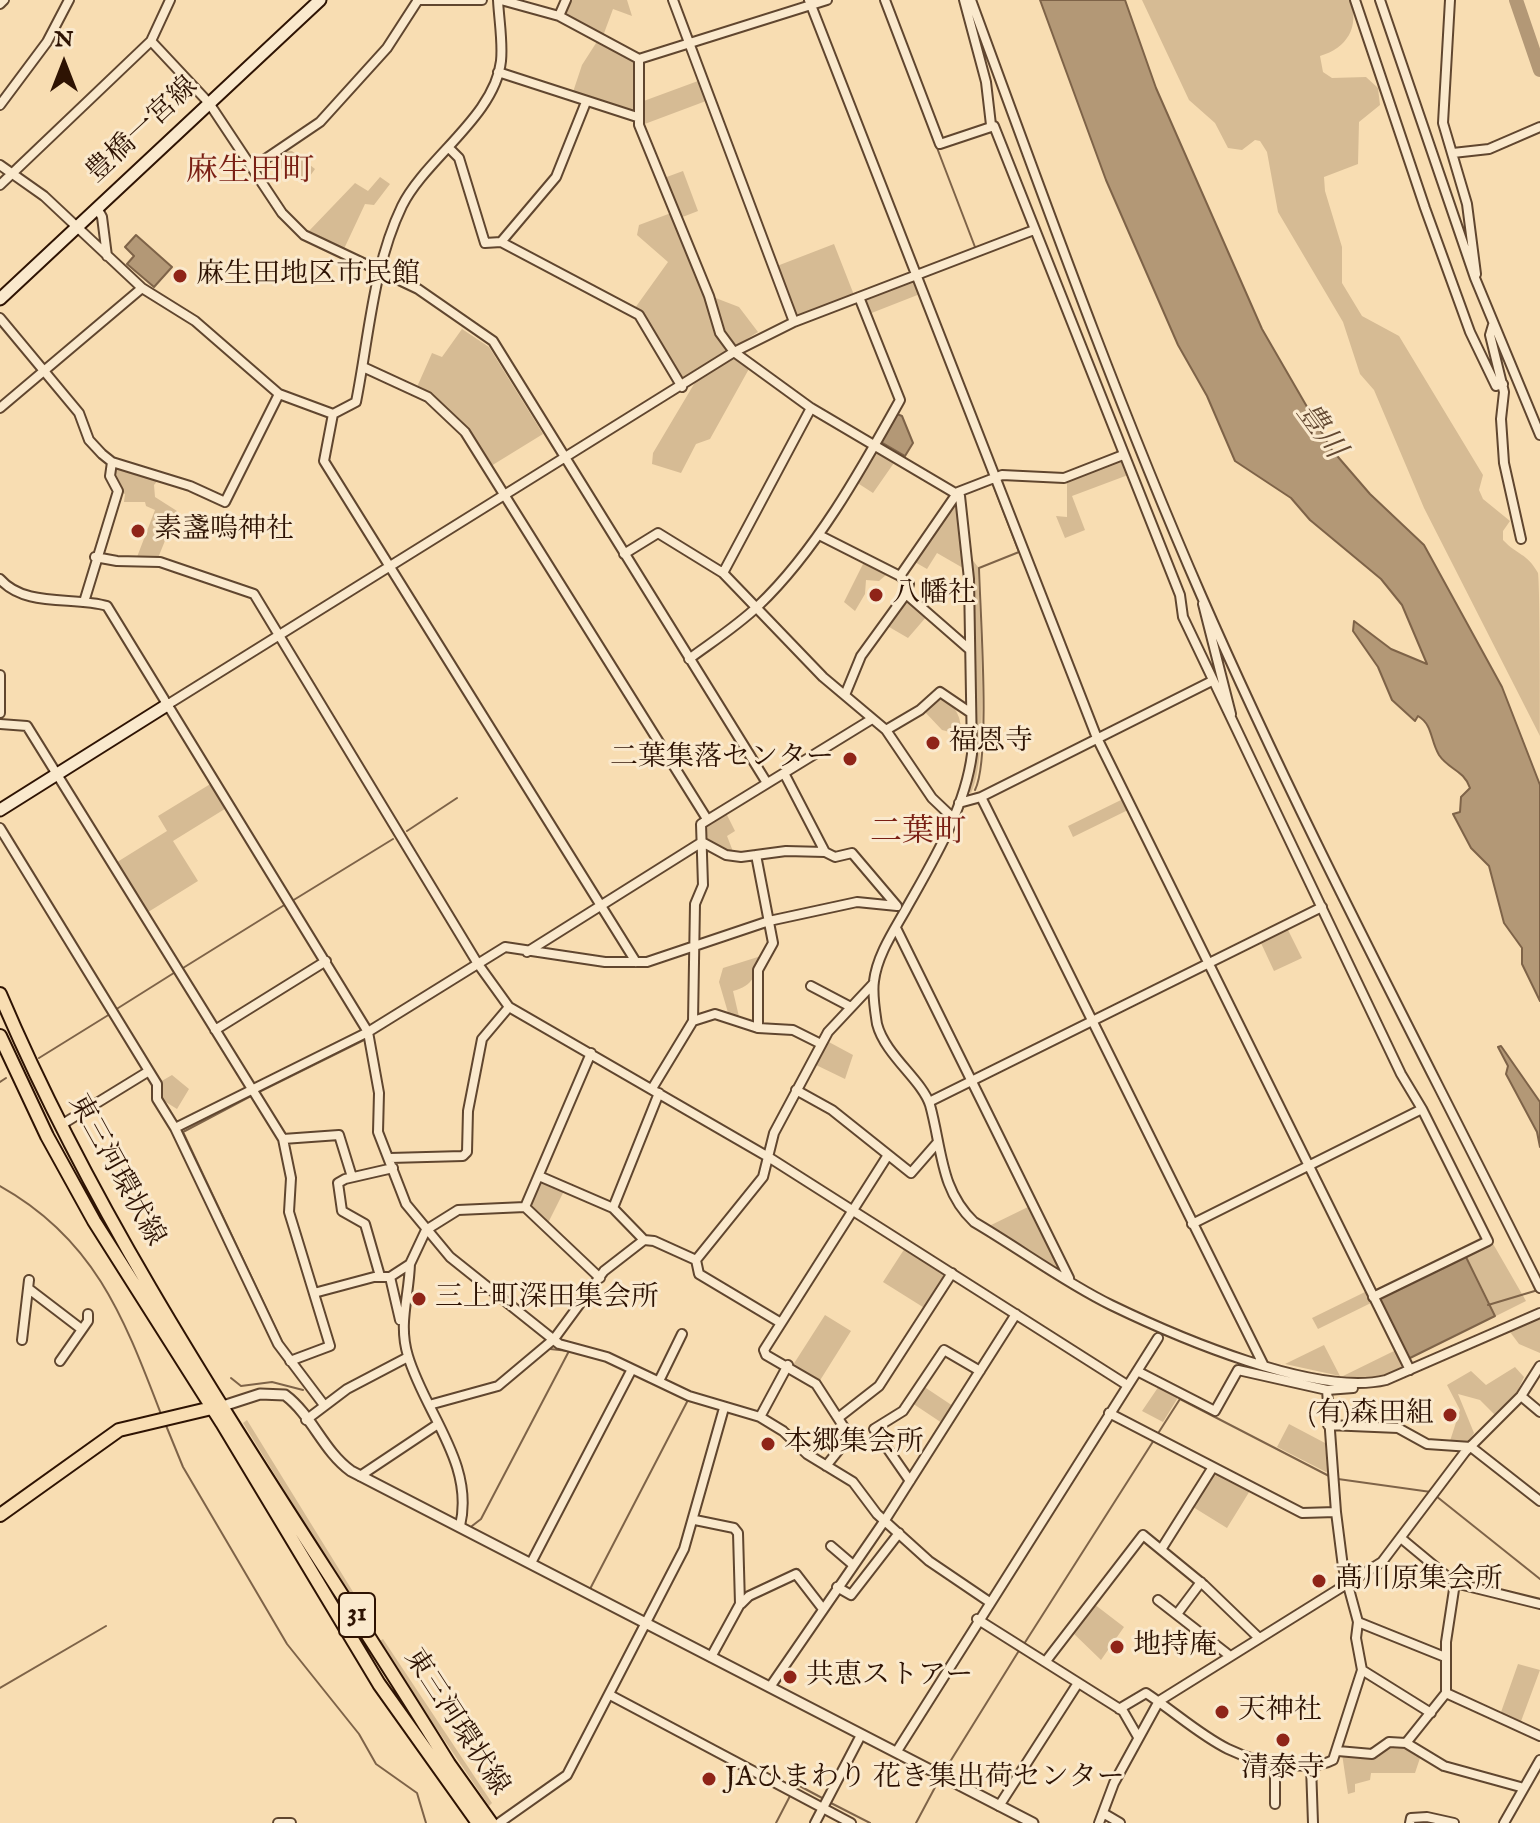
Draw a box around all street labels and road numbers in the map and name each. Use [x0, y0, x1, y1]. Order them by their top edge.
street label: 豊橋一宮線 [80, 71, 206, 191]
street label: 東三河環状線 [60, 1089, 170, 1253]
road number: 31 [339, 1593, 375, 1637]
street label: 東三河環状線 [395, 1643, 515, 1803]

